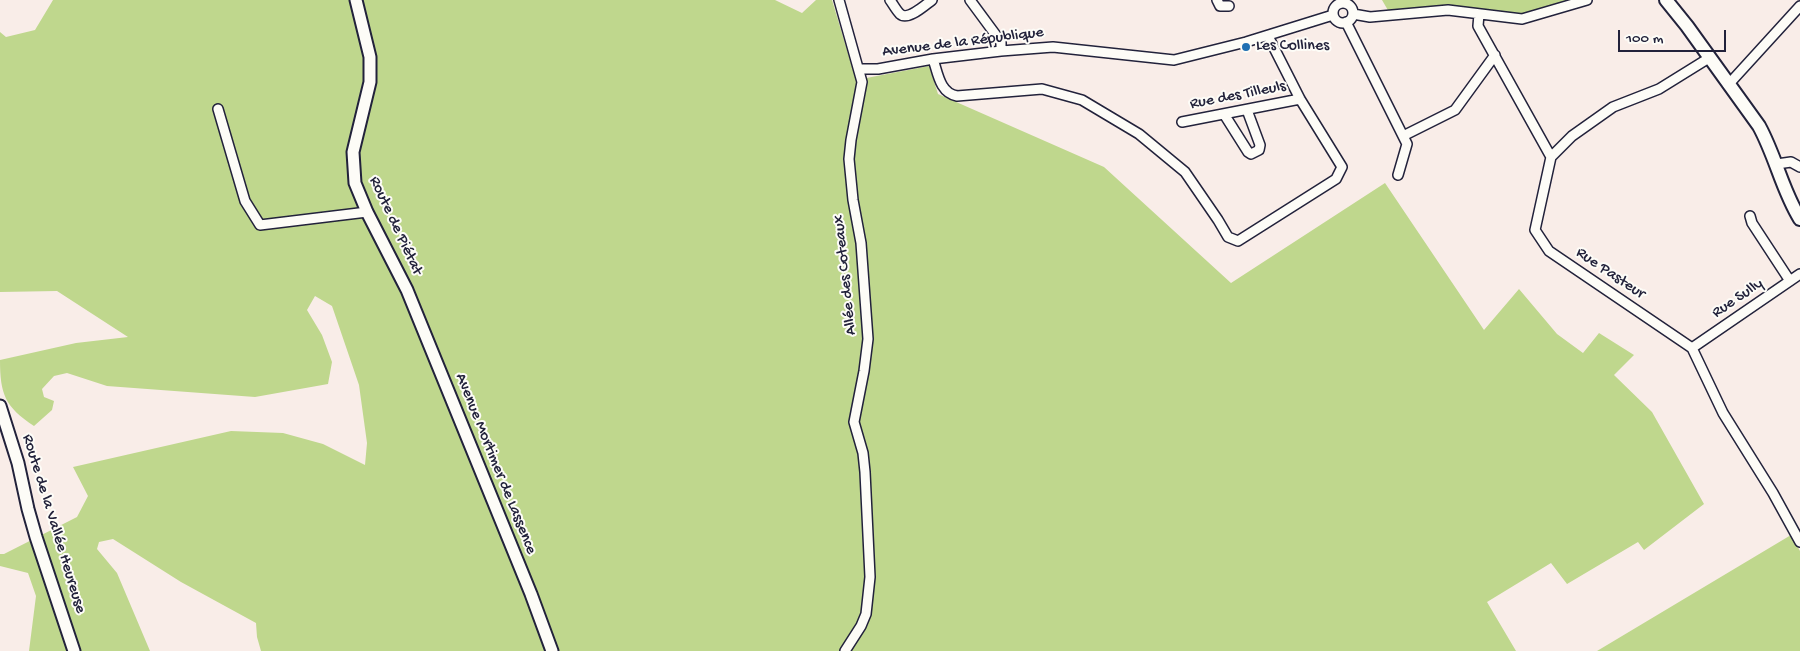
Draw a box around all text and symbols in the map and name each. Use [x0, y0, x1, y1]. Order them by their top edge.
scale bar [1620, 20, 1728, 52]
street label: Avenue de la République [881, 24, 1045, 62]
text: 100 m [1626, 30, 1663, 48]
place label: Les Collines [1256, 37, 1329, 57]
marker: Les Collines [1240, 41, 1252, 53]
street label: Rue des Tilleuls [1189, 77, 1287, 115]
street label: Route de Piétat [364, 174, 426, 278]
street label: Allée des Coteaux [830, 214, 862, 336]
street label: Rue Pasteur [1572, 244, 1648, 304]
street label: Rue Sully [1709, 275, 1767, 323]
street label: Avenue Mortimer de Lassence [450, 371, 540, 557]
street label: Route de la Vallée Heureuse [17, 432, 89, 616]

